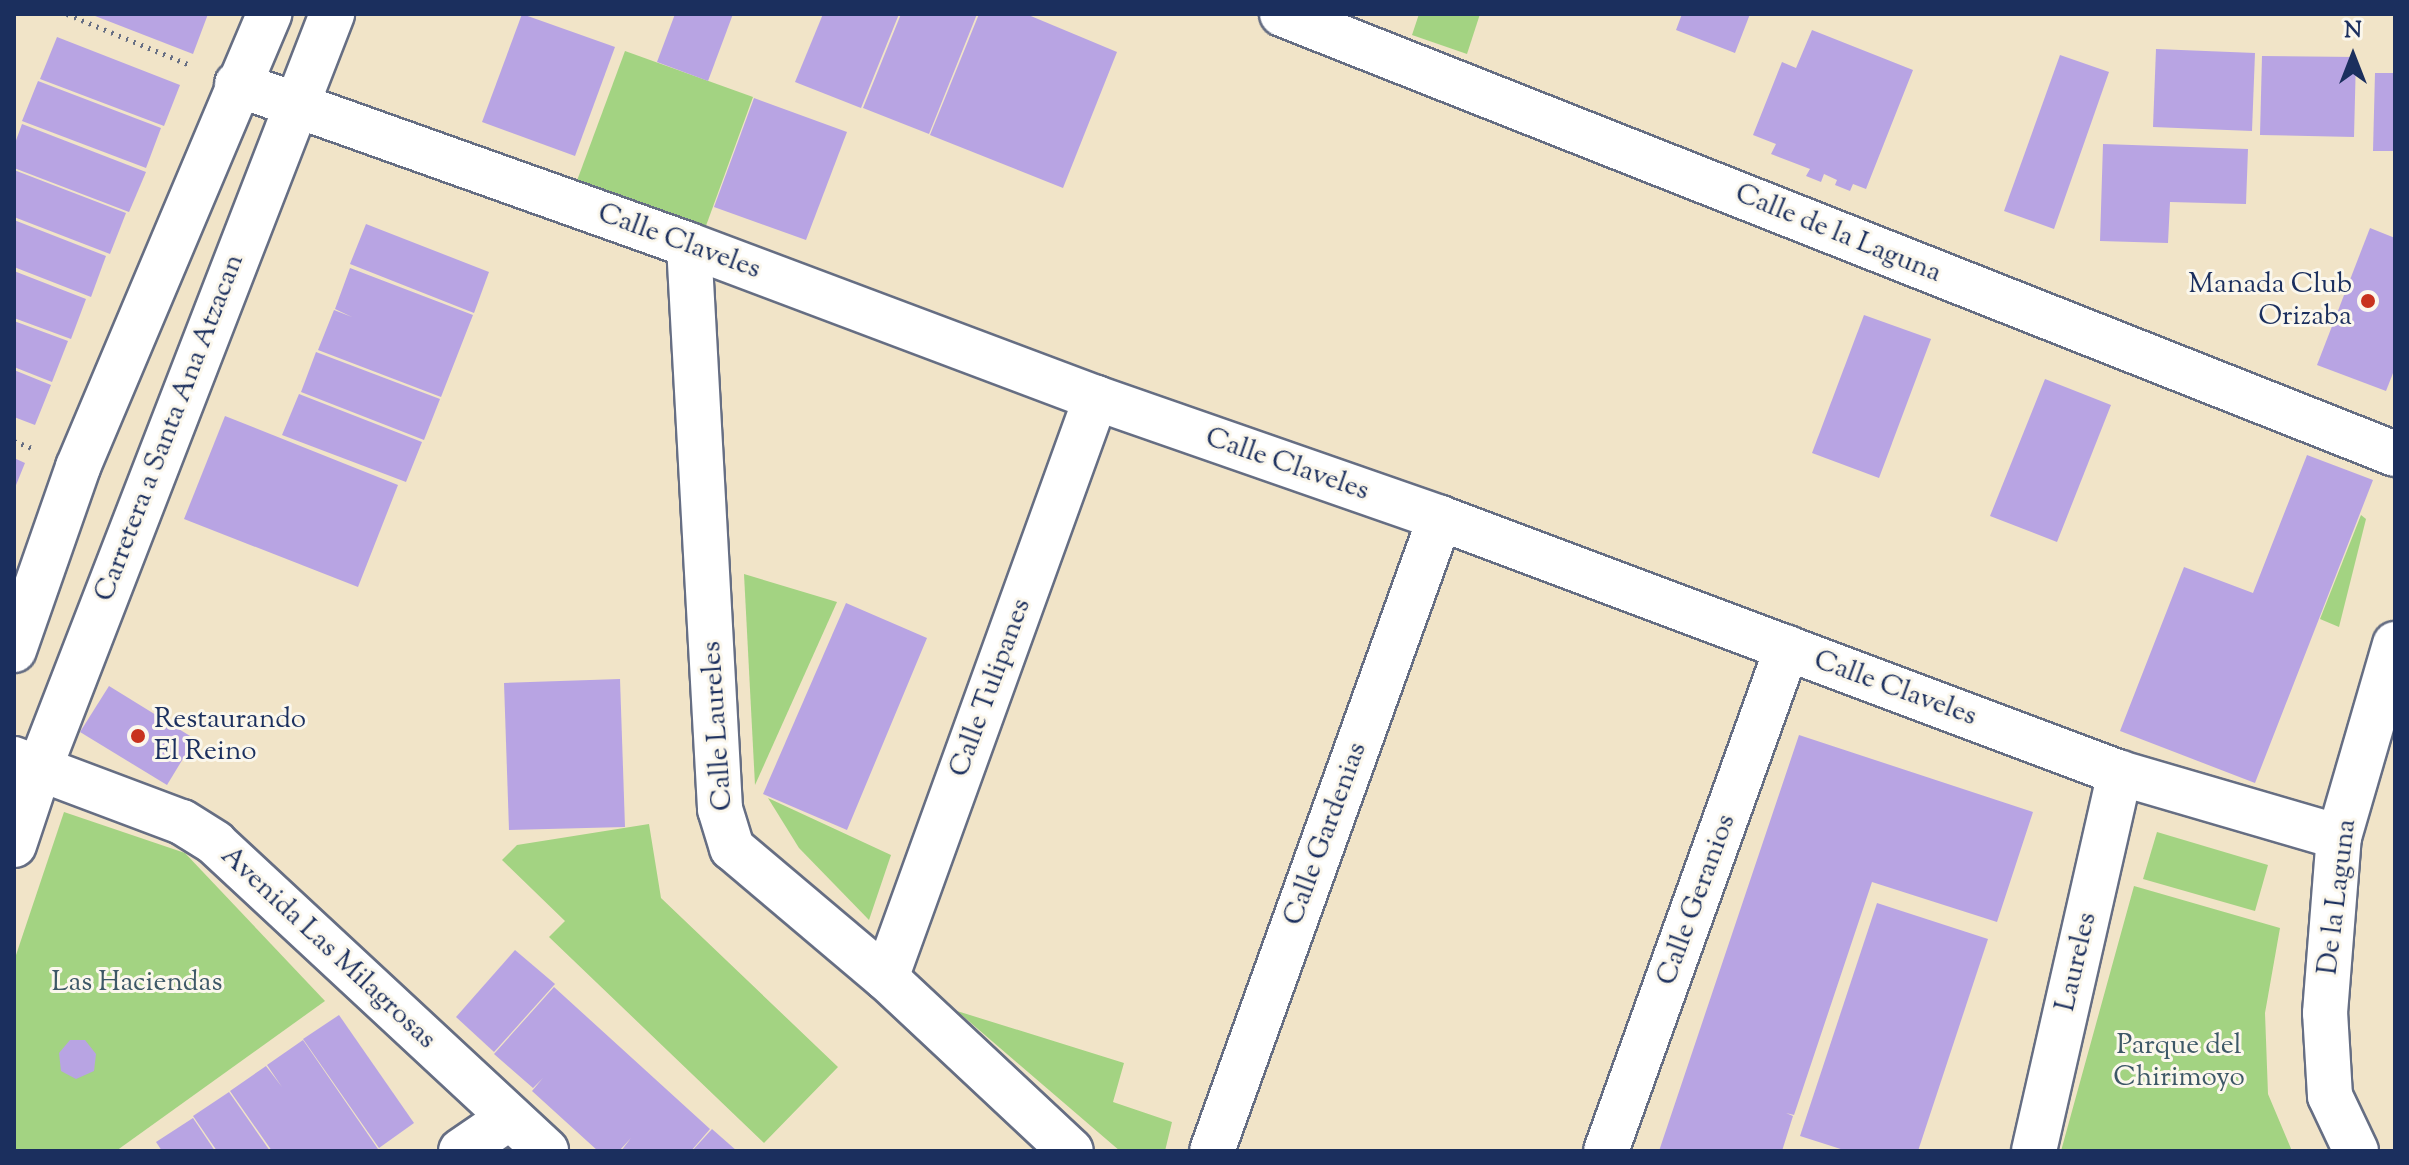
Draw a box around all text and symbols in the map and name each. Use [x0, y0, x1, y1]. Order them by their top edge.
north arrow [2313, 16, 2393, 96]
text: N [2344, 16, 2362, 48]
street label: Calle de la Laguna [1730, 177, 1946, 291]
street label: Calle Claveles [593, 197, 765, 287]
street label: Carretera a Santa Ana Atzacan [88, 250, 252, 606]
place label: Manada Club Orizaba [2188, 268, 2352, 334]
marker: Manada Club Orizaba [2359, 292, 2377, 310]
street label: Calle Claveles [1201, 421, 1373, 509]
street label: Calle Tulipanes [943, 594, 1039, 782]
street label: Calle Laureles [695, 640, 741, 812]
street label: Calle Claveles [1809, 644, 1981, 734]
place label: Restaurando El Reino [154, 703, 306, 769]
marker: Restaurando El Reino [129, 727, 147, 745]
street label: Calle Gardenias [1277, 738, 1375, 930]
street label: Calle Geranios [1651, 810, 1743, 990]
street label: De la Laguna [2312, 817, 2364, 977]
street label: Avenida Las Milagrosas [213, 839, 443, 1057]
street label: Laureles [2049, 909, 2105, 1015]
park label: Las Haciendas [52, 966, 222, 1000]
park label: Parque del Chirimoyo [2113, 1029, 2245, 1095]

